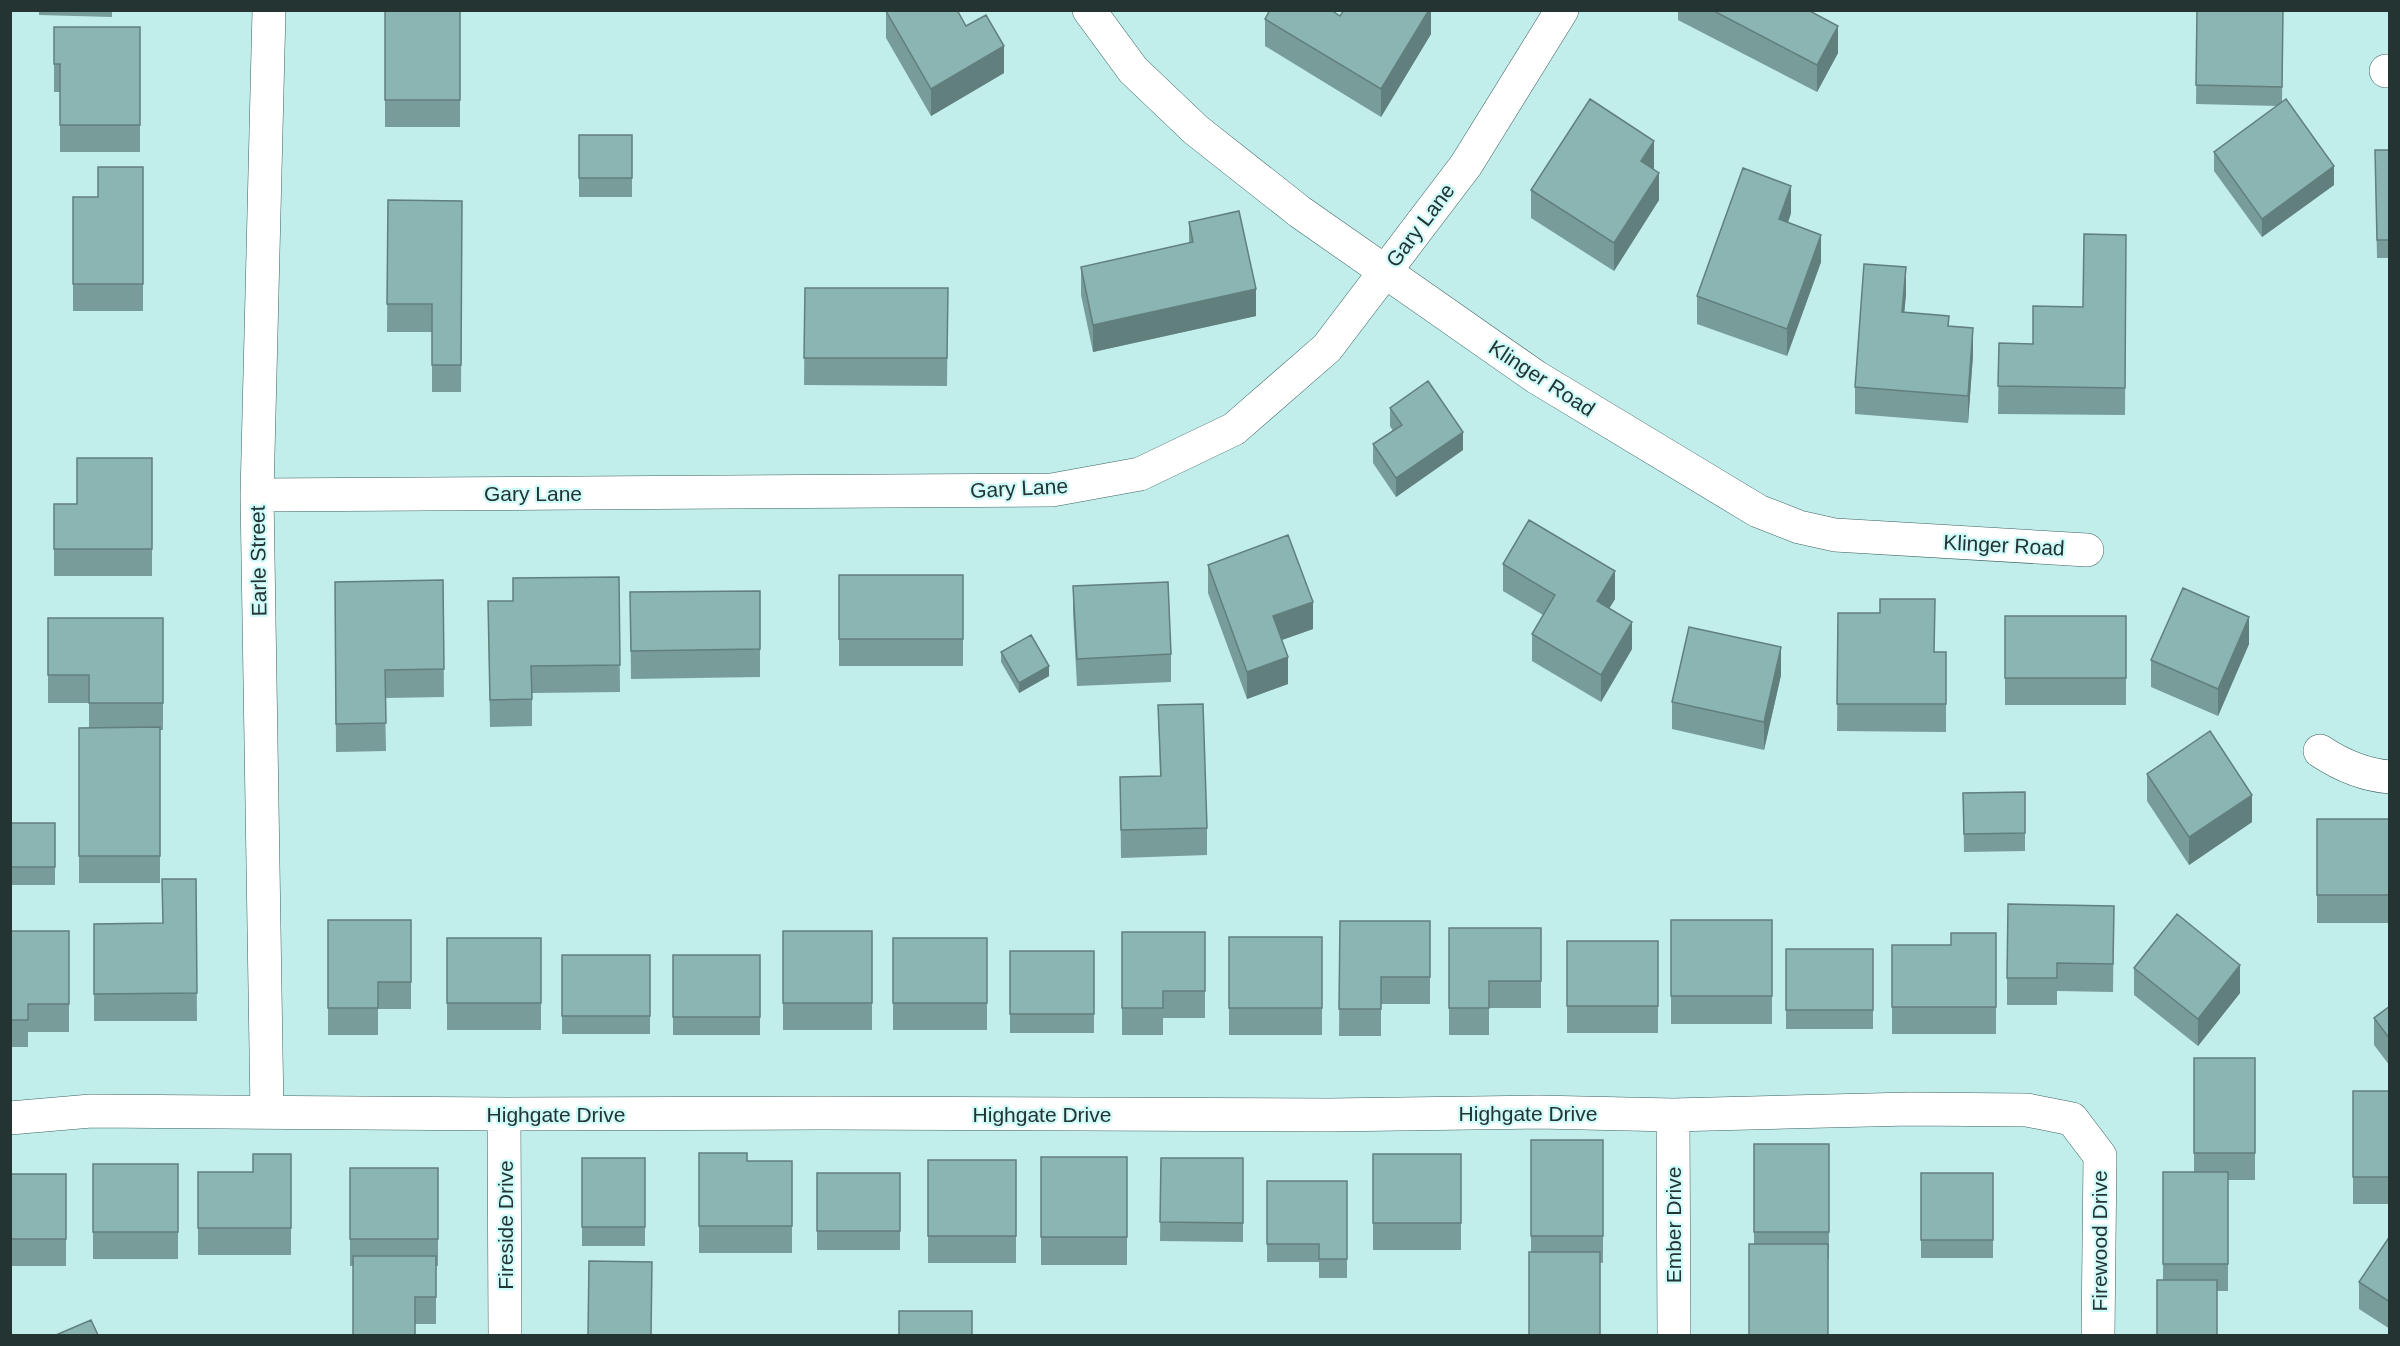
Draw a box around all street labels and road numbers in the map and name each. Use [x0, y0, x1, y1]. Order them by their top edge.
street label: Gary Lane [1381, 179, 1459, 271]
street label: Klinger Road [1485, 335, 1599, 421]
street label: Gary Lane [969, 474, 1069, 502]
street label: Gary Lane [484, 482, 582, 505]
street label: Earle Street [246, 505, 270, 617]
street label: Klinger Road [1943, 530, 2065, 560]
street label: Highgate Drive [1459, 1102, 1597, 1125]
street label: Highgate Drive [487, 1103, 625, 1126]
street label: Highgate Drive [973, 1103, 1111, 1126]
street label: Fireside Drive [494, 1160, 517, 1290]
street label: Ember Drive [1662, 1167, 1685, 1283]
street label: Firewood Drive [2088, 1170, 2111, 1312]

